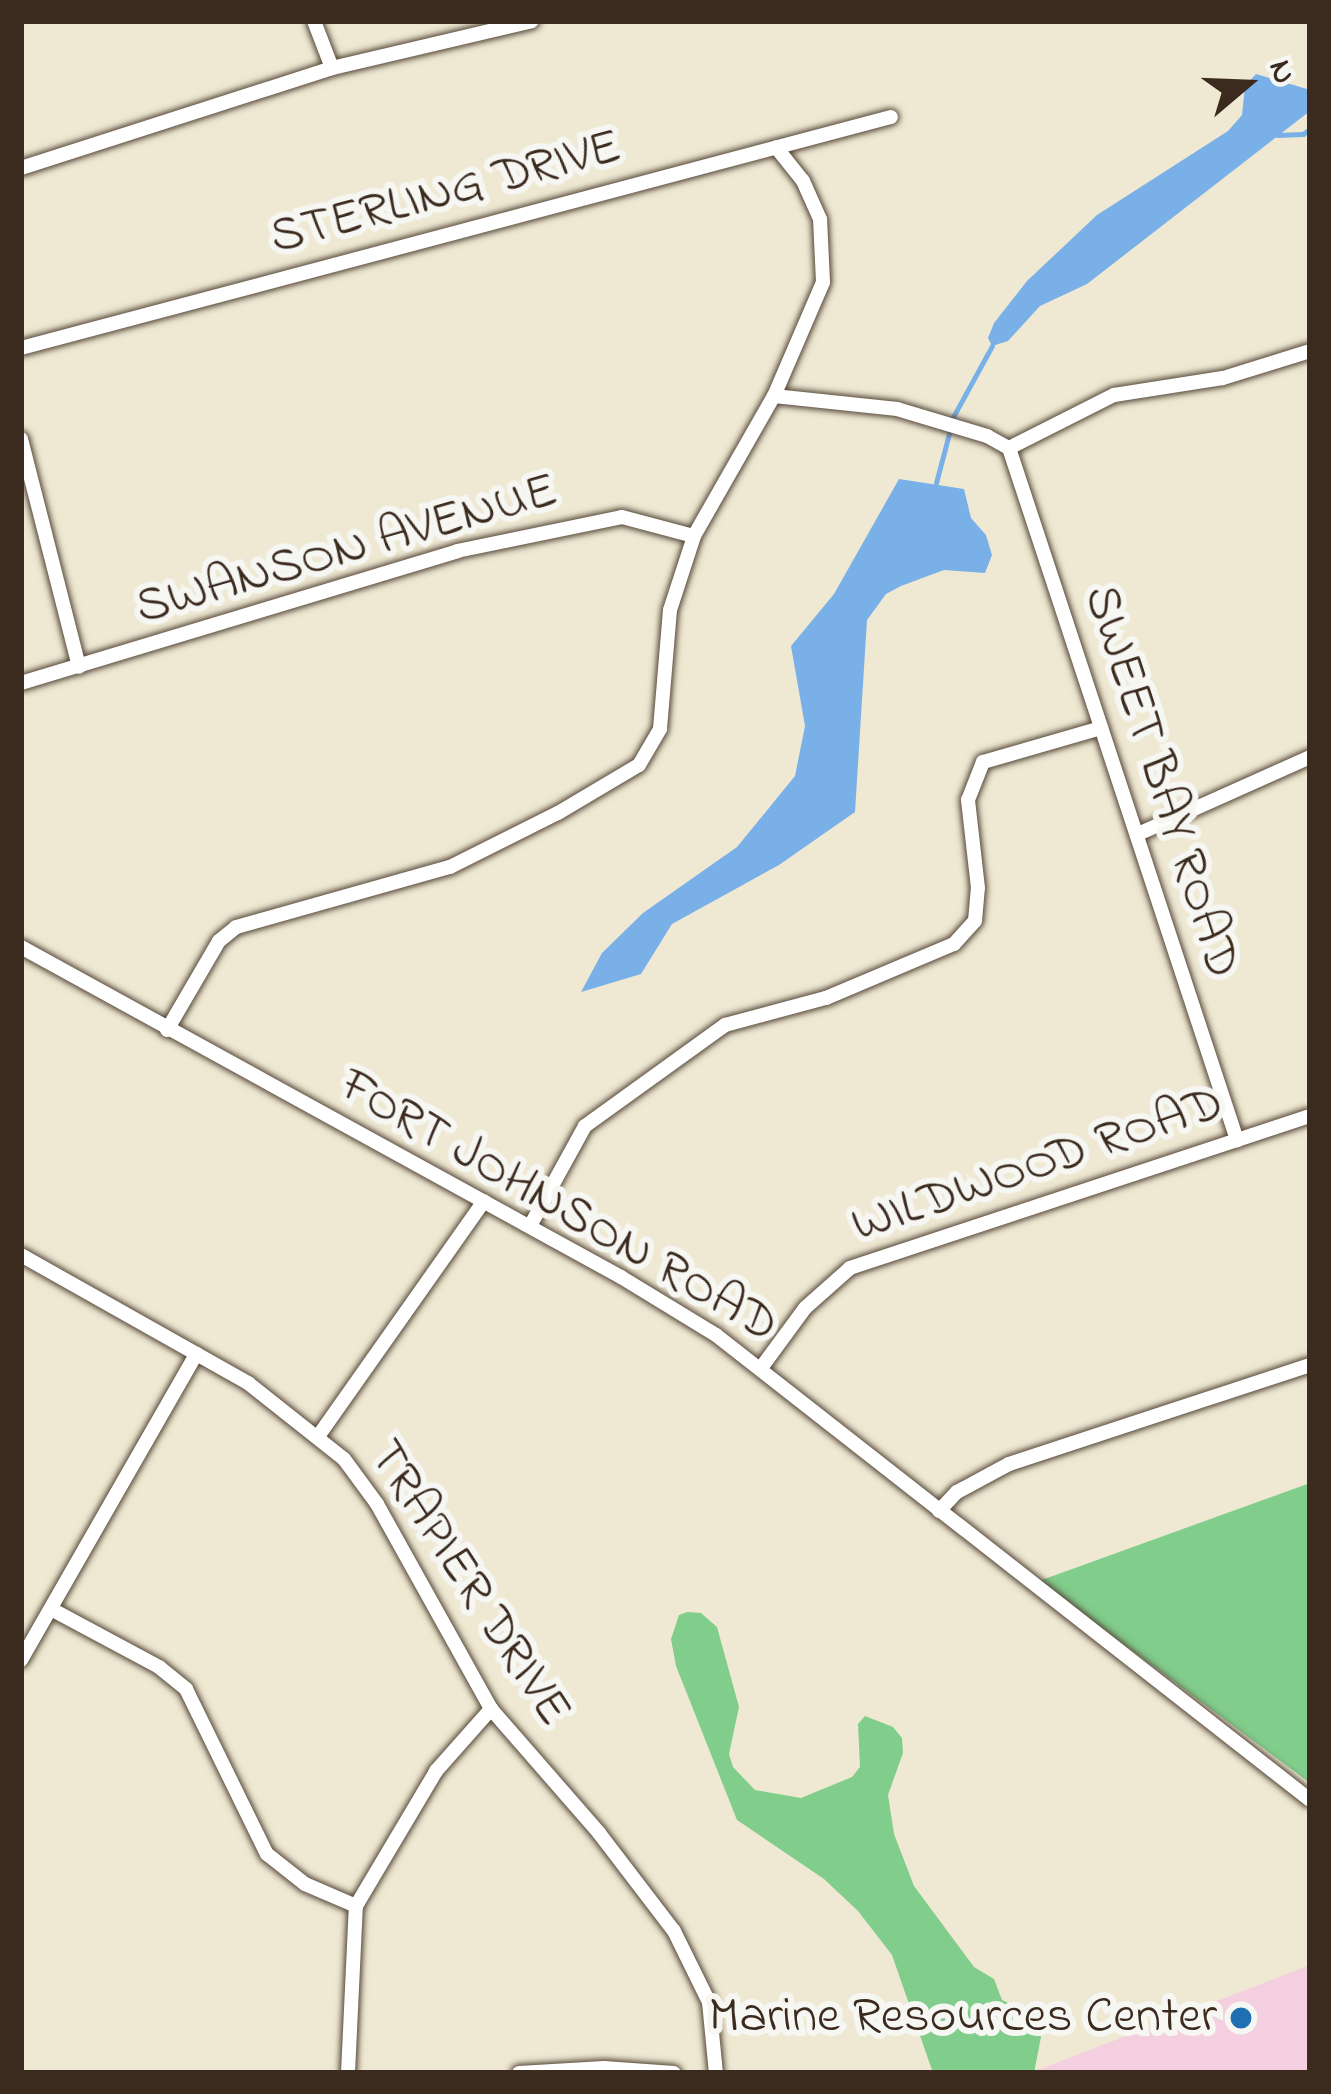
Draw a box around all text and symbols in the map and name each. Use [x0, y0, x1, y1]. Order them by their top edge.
north arrow [1187, 24, 1307, 144]
text: N [1255, 54, 1307, 91]
street label: STERLING DRIVE [264, 118, 628, 270]
street label: SWANSON AVENUE [129, 462, 565, 640]
street label: SWEET BAY ROAD [1068, 578, 1252, 986]
street label: FORT JOHNSON ROAD [328, 1056, 788, 1358]
street label: WILDWOOD ROAD [844, 1074, 1232, 1258]
street label: TRAPIER DRIVE [353, 1430, 583, 1738]
place label: Marine Resources Center [708, 1987, 1217, 2049]
marker: Marine Resources Center [1228, 2005, 1254, 2031]

